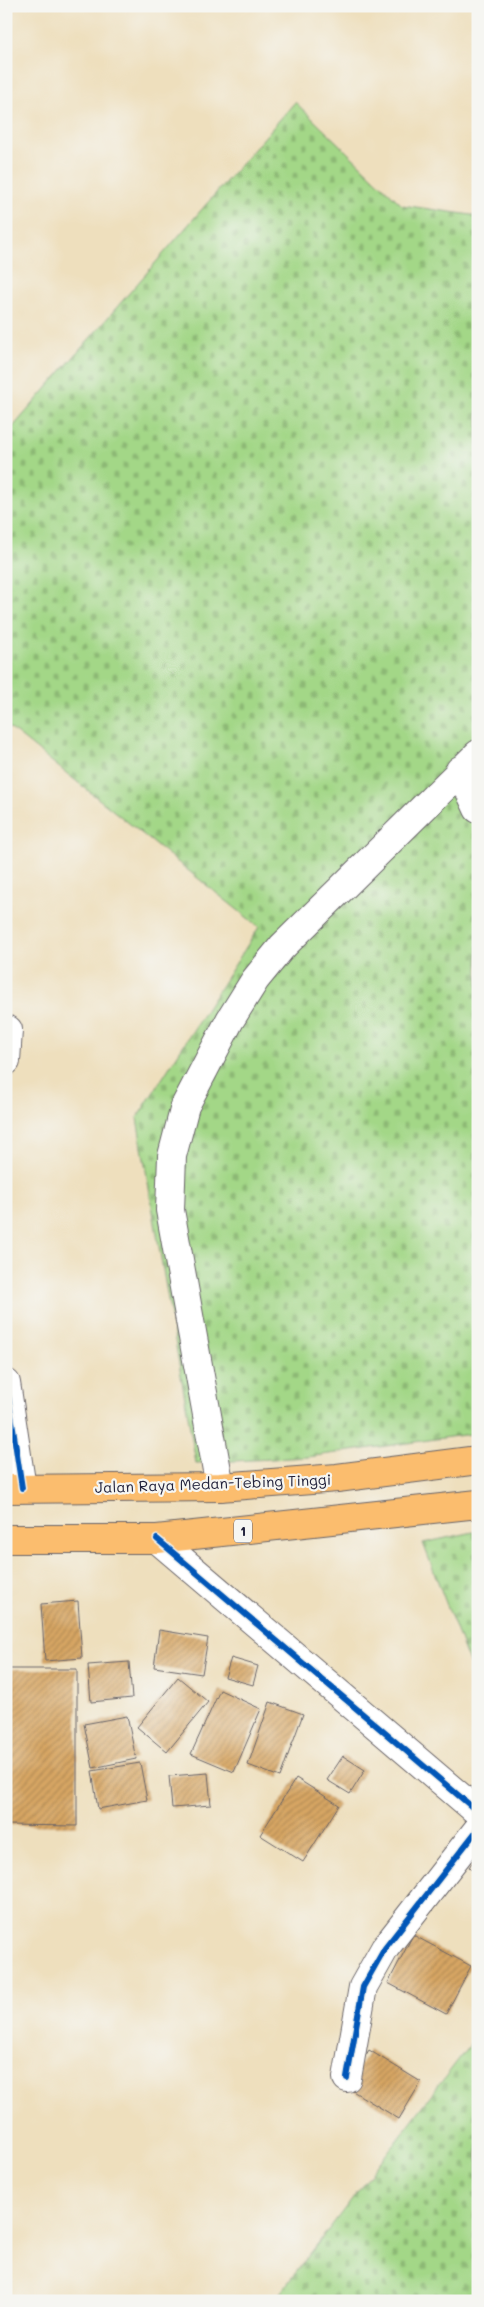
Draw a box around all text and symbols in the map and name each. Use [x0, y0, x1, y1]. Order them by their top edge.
street label: Jalan Raya Medan-Tebing Tinggi [95, 1469, 331, 1497]
road number: 1 [234, 1520, 252, 1542]

